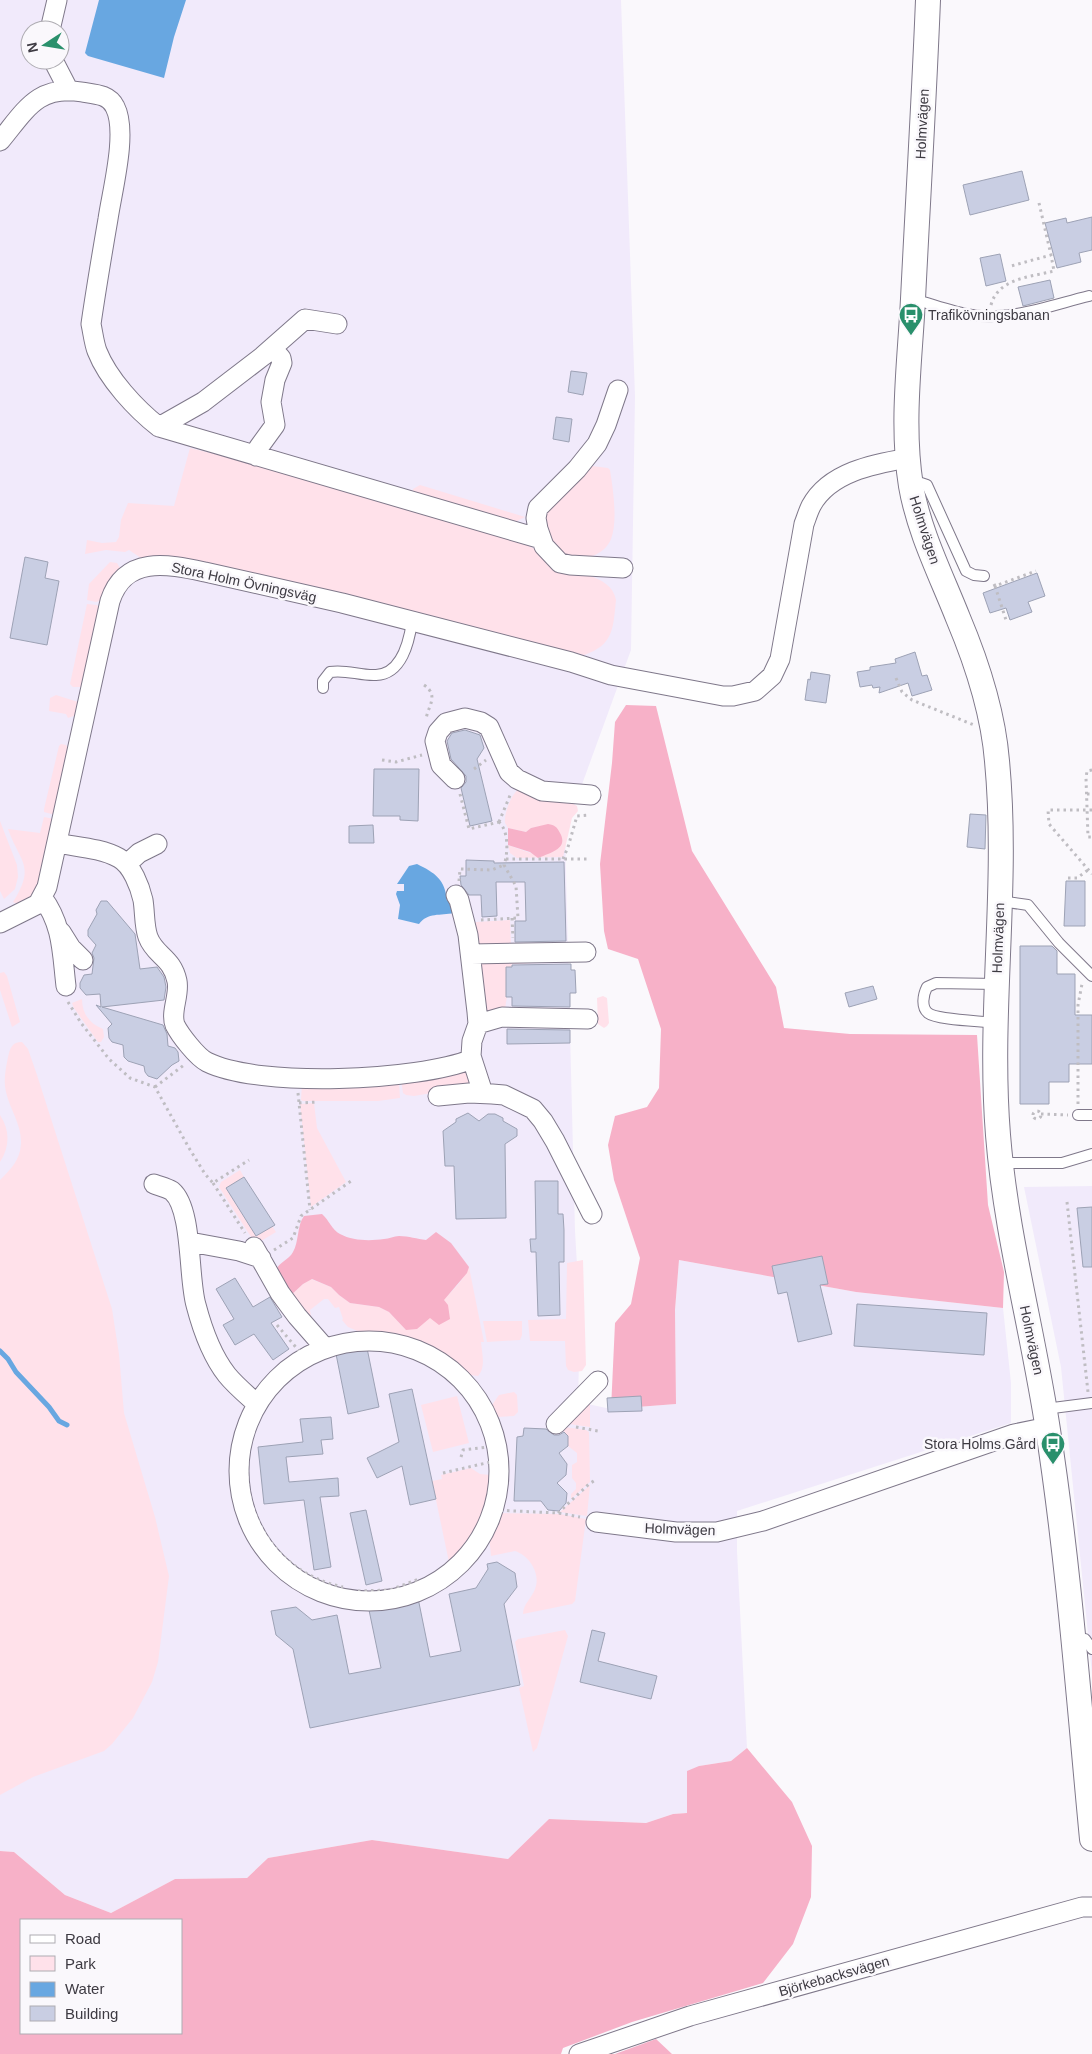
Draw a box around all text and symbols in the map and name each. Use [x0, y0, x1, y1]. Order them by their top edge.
north arrow [20, 20, 70, 70]
text: N [23, 41, 41, 54]
street label: Holmvägen [912, 88, 932, 160]
bus stop icon: Trafikövningsbanan [898, 302, 924, 336]
place label: Trafikövningsbanan [928, 307, 1050, 323]
street label: Holmvägen [906, 494, 944, 566]
street label: Stora Holm Övningsväg [170, 558, 318, 605]
street label: Holmvägen [989, 902, 1007, 974]
street label: Holmvägen [1017, 1304, 1047, 1376]
bus stop icon: Stora Holms Gård [1040, 1431, 1066, 1465]
place label: Stora Holms Gård [924, 1436, 1036, 1452]
street label: Holmvägen [644, 1520, 716, 1538]
legend [20, 1919, 182, 2034]
text: Road [65, 1930, 101, 1947]
street label: Björkebacksvägen [777, 1953, 891, 1999]
text: Park [65, 1955, 96, 1972]
text: Water [65, 1980, 104, 1997]
text: Building [65, 2005, 118, 2022]

